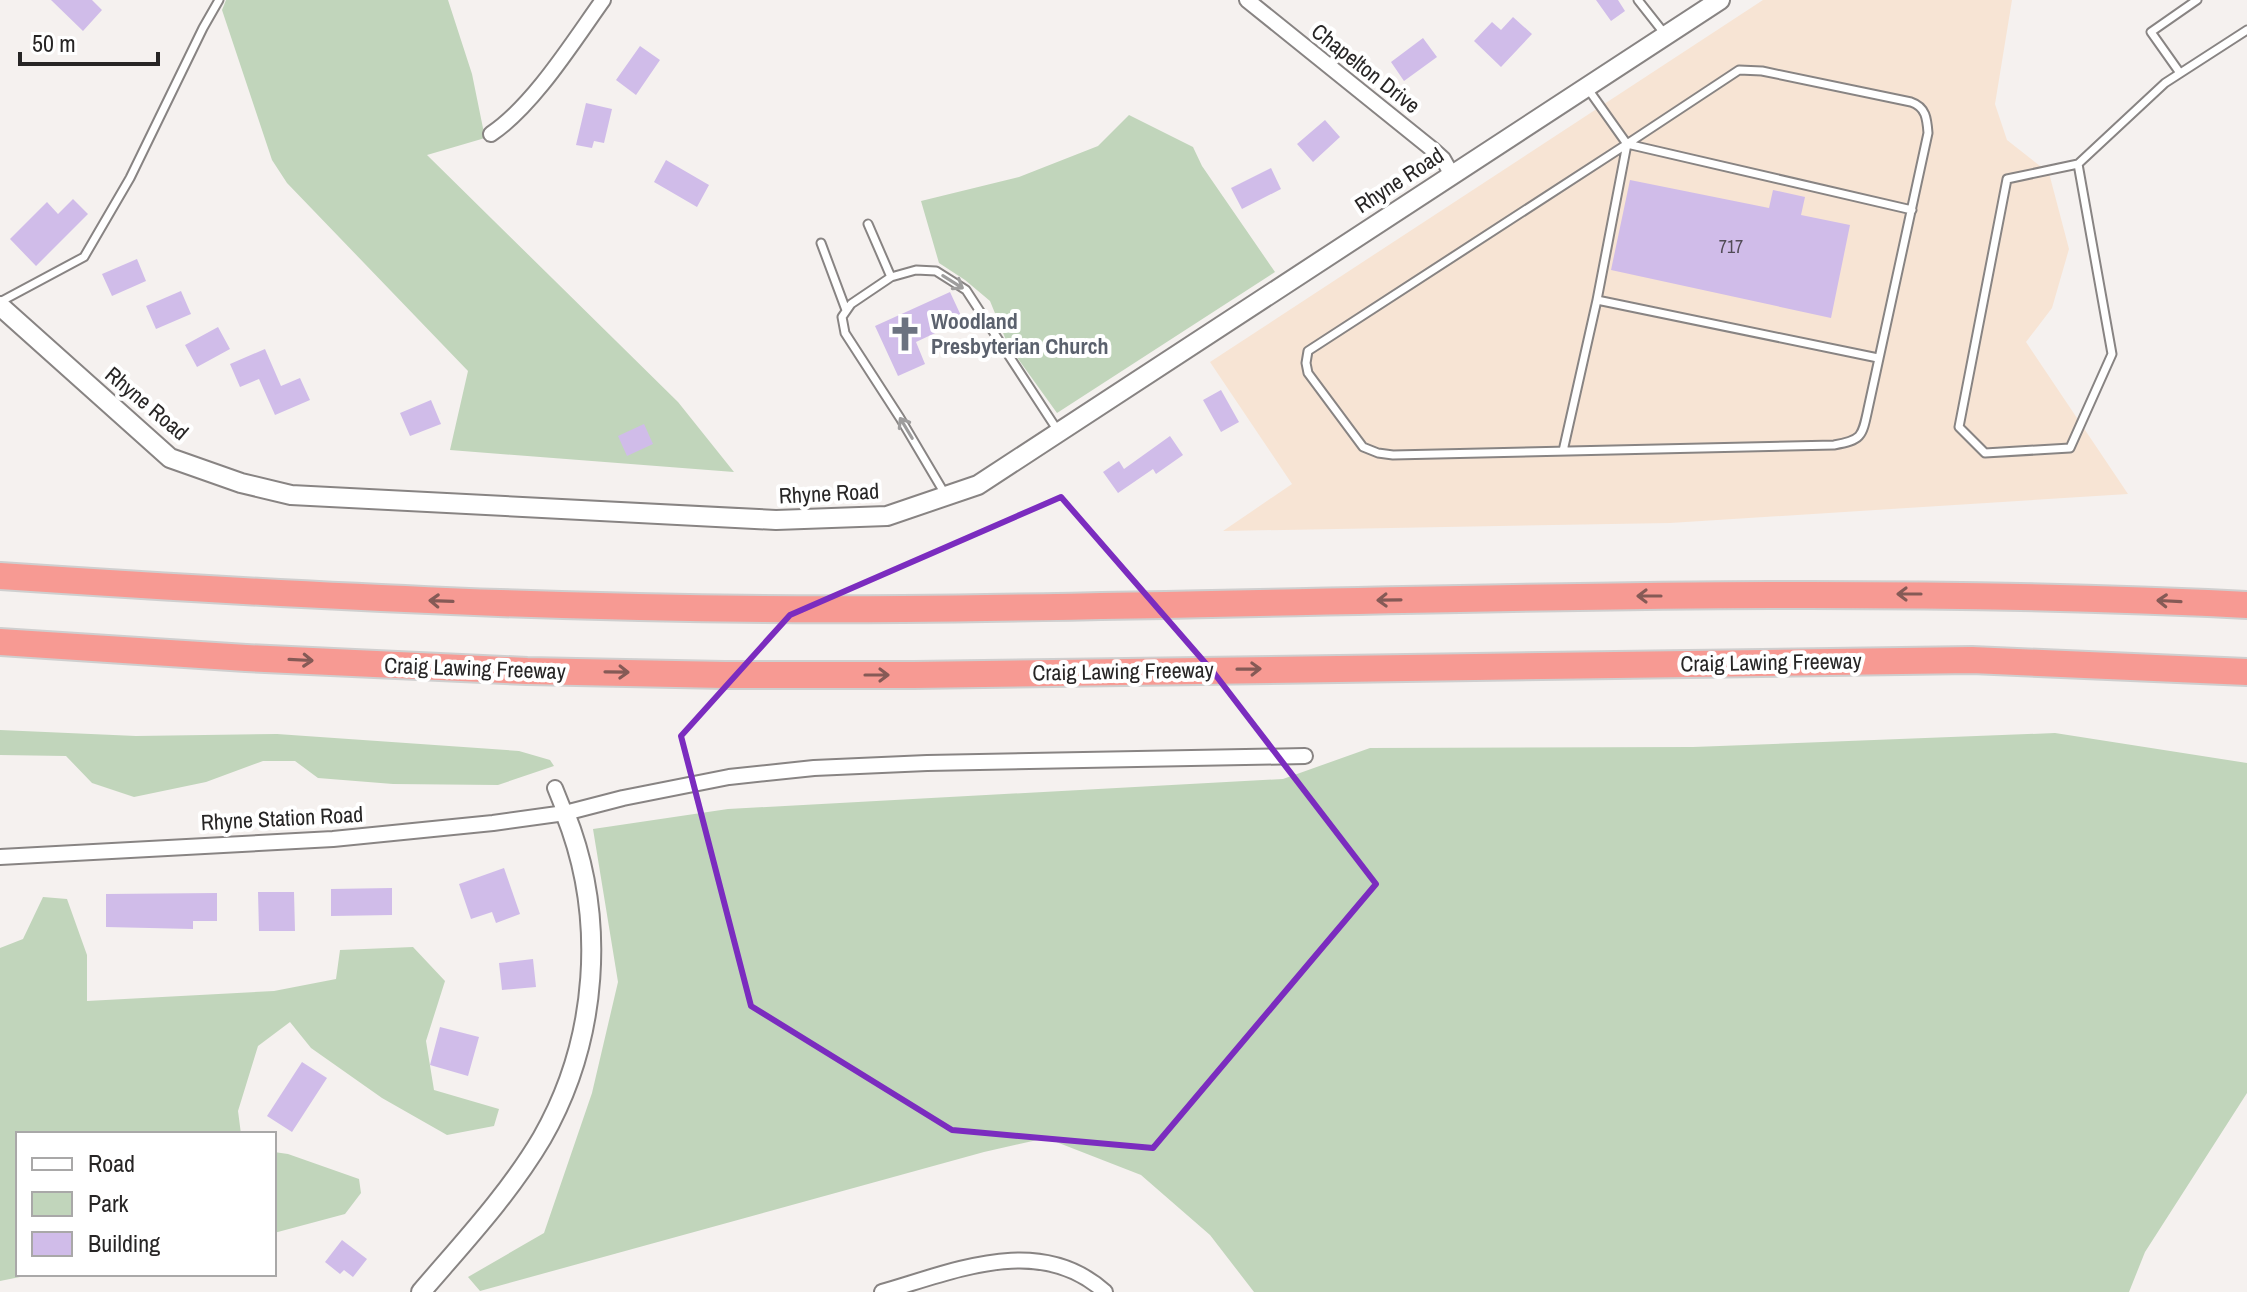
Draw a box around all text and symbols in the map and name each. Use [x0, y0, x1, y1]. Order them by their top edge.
scale bar [20, 16, 158, 66]
street label: Chapelton Drive [1305, 16, 1427, 120]
text: 50 m [32, 27, 76, 59]
street label: Rhyne Road [1349, 140, 1449, 220]
house number: 717 [1719, 234, 1743, 259]
one-way arrow [941, 274, 964, 290]
place label: Woodland Presbyterian Church [931, 306, 1108, 361]
church icon: Woodland Presbyterian Church [886, 315, 924, 353]
street label: Rhyne Road [99, 359, 195, 447]
one-way arrow [898, 417, 914, 440]
street label: Rhyne Road [778, 475, 880, 511]
one-way arrow [1896, 587, 1923, 602]
one-way arrow [1636, 588, 1663, 604]
one-way arrow [1376, 592, 1403, 608]
one-way arrow [428, 594, 455, 609]
one-way arrow [2156, 594, 2183, 609]
street label: Craig Lawing Freeway [1680, 645, 1862, 679]
street label: Craig Lawing Freeway [384, 650, 566, 686]
one-way arrow [287, 653, 314, 668]
street label: Craig Lawing Freeway [1032, 654, 1214, 688]
one-way arrow [1235, 662, 1262, 677]
one-way arrow [603, 665, 630, 680]
one-way arrow [863, 667, 890, 683]
street label: Rhyne Station Road [200, 799, 364, 837]
legend [16, 1132, 276, 1276]
text: Road [88, 1147, 135, 1179]
text: Park [88, 1187, 129, 1219]
text: Building [88, 1227, 160, 1259]

